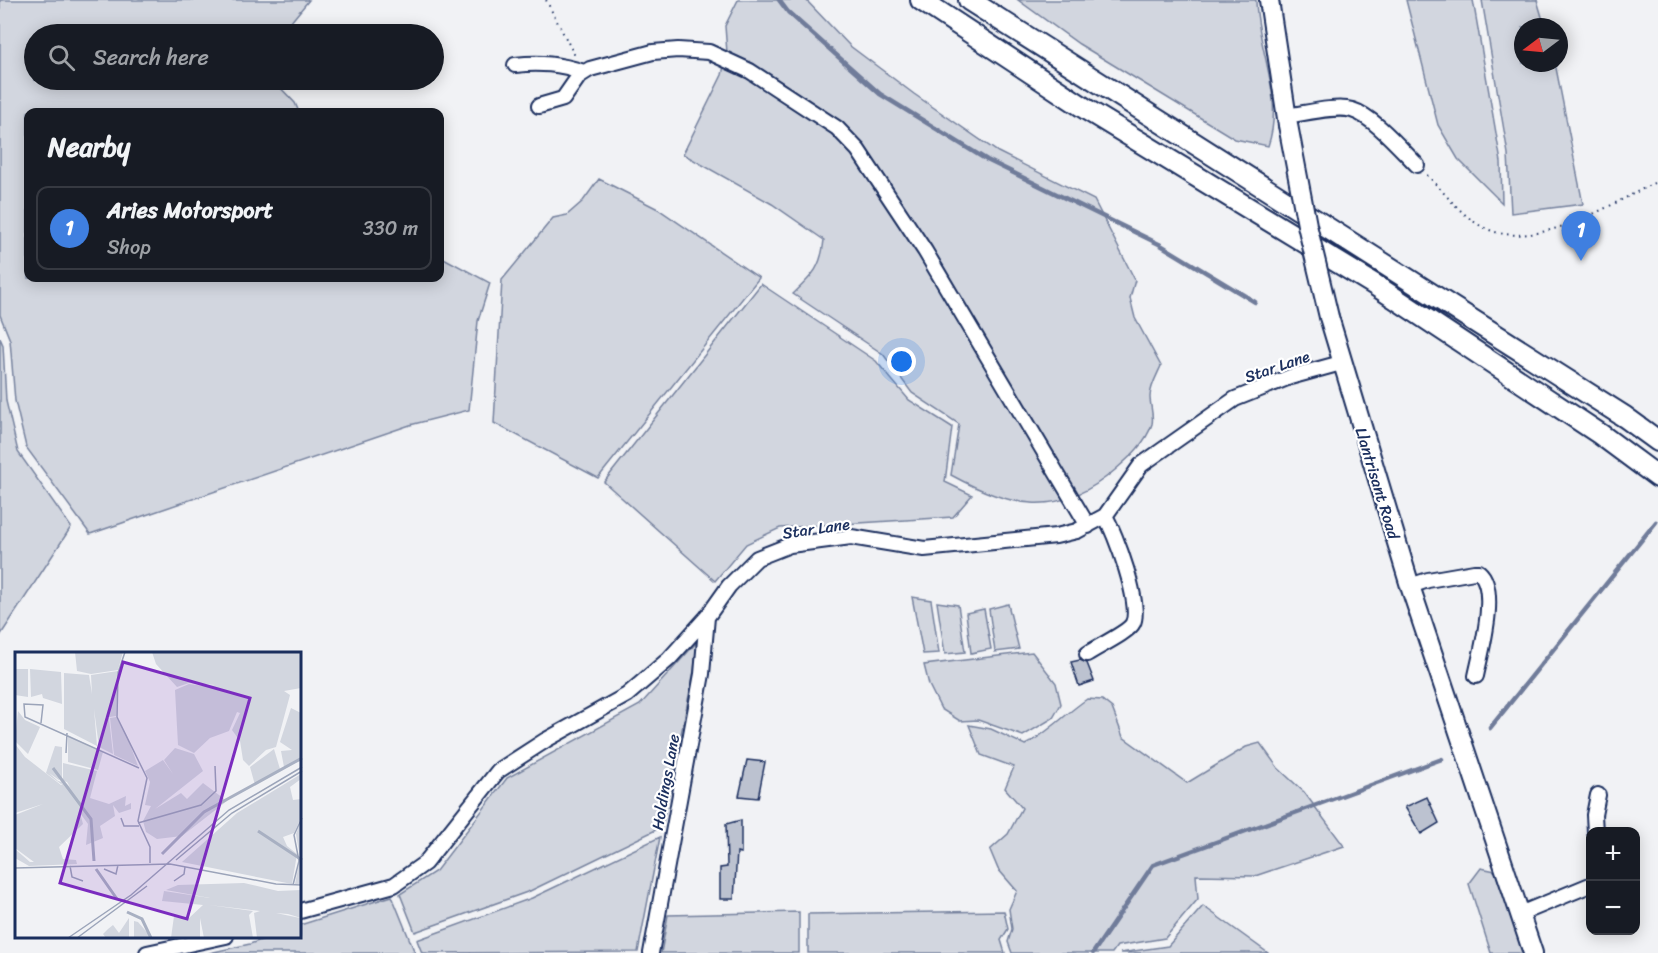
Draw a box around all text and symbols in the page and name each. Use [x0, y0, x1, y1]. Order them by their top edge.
north arrow [1514, 18, 1568, 72]
search box [24, 24, 444, 90]
text: Search here [93, 38, 209, 77]
icon: search [45, 41, 78, 74]
text: Nearby [48, 124, 130, 170]
text: Aries Motorsport [107, 191, 273, 230]
text: 1 [65, 211, 74, 246]
text: 330 m [363, 211, 418, 246]
pin: 1 [1562, 212, 1600, 261]
text: Shop [107, 230, 151, 265]
street label: Star Lane [1240, 342, 1314, 391]
your location [887, 347, 916, 376]
street label: Llantrisant Road [1347, 424, 1409, 544]
street label: Star Lane [781, 509, 852, 548]
inset map [15, 652, 302, 938]
street label: Holdings Lane [643, 732, 688, 833]
map controls [1586, 827, 1640, 935]
button: + [1586, 827, 1640, 881]
button: − [1586, 881, 1640, 935]

